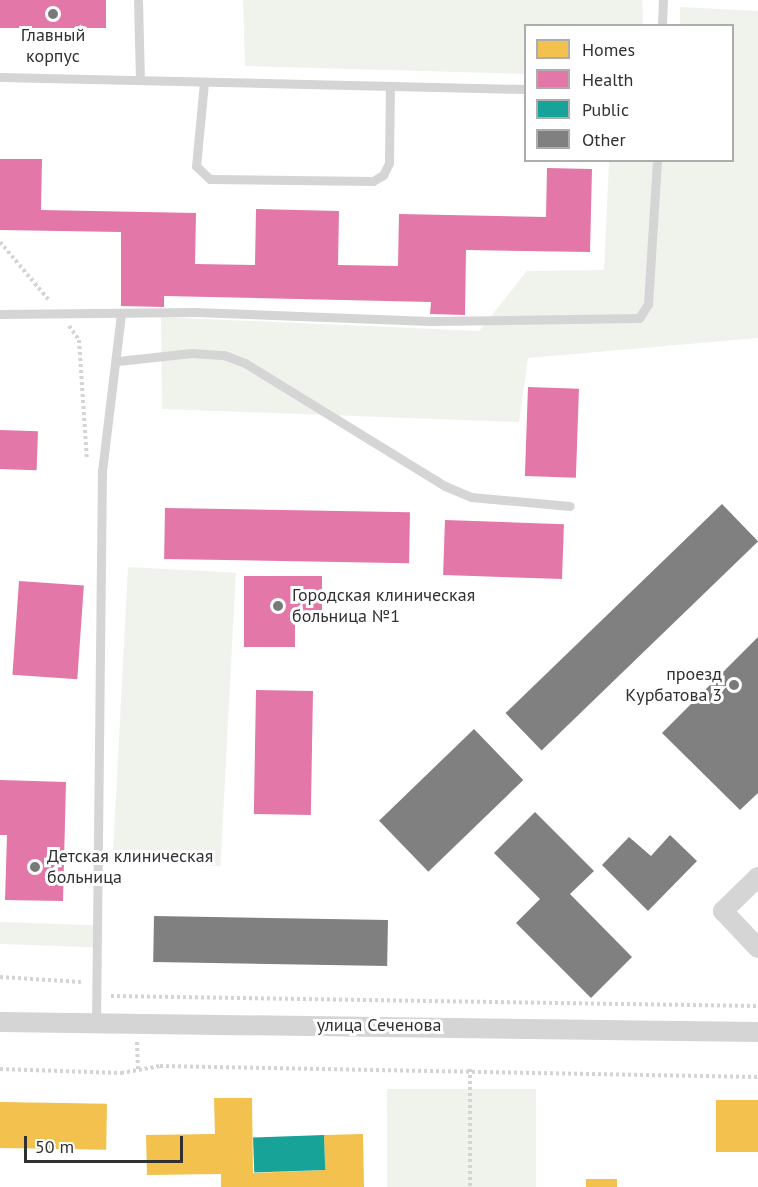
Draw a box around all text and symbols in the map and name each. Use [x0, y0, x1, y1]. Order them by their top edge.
marker: Главный корпус [44, 5, 62, 23]
legend [524, 24, 734, 162]
place label: Главный корпус [21, 25, 85, 68]
text: Homes [582, 38, 635, 61]
text: Health [582, 68, 633, 91]
text: Public [582, 98, 629, 121]
text: Other [582, 128, 626, 151]
place label: Городская клиническая больница №1 [292, 585, 475, 628]
marker: Городская клиническая больница №1 [269, 597, 287, 615]
place label: проезд Курбатова 3 [625, 664, 722, 706]
marker: проезд Курбатова 3 [727, 678, 741, 692]
place label: Детская клиническая больница [47, 846, 213, 888]
marker: Детская клиническая больница [28, 860, 42, 874]
street label: улица Сеченова [317, 1014, 441, 1036]
scale bar [27, 1124, 186, 1162]
text: 50 m [35, 1135, 74, 1158]

